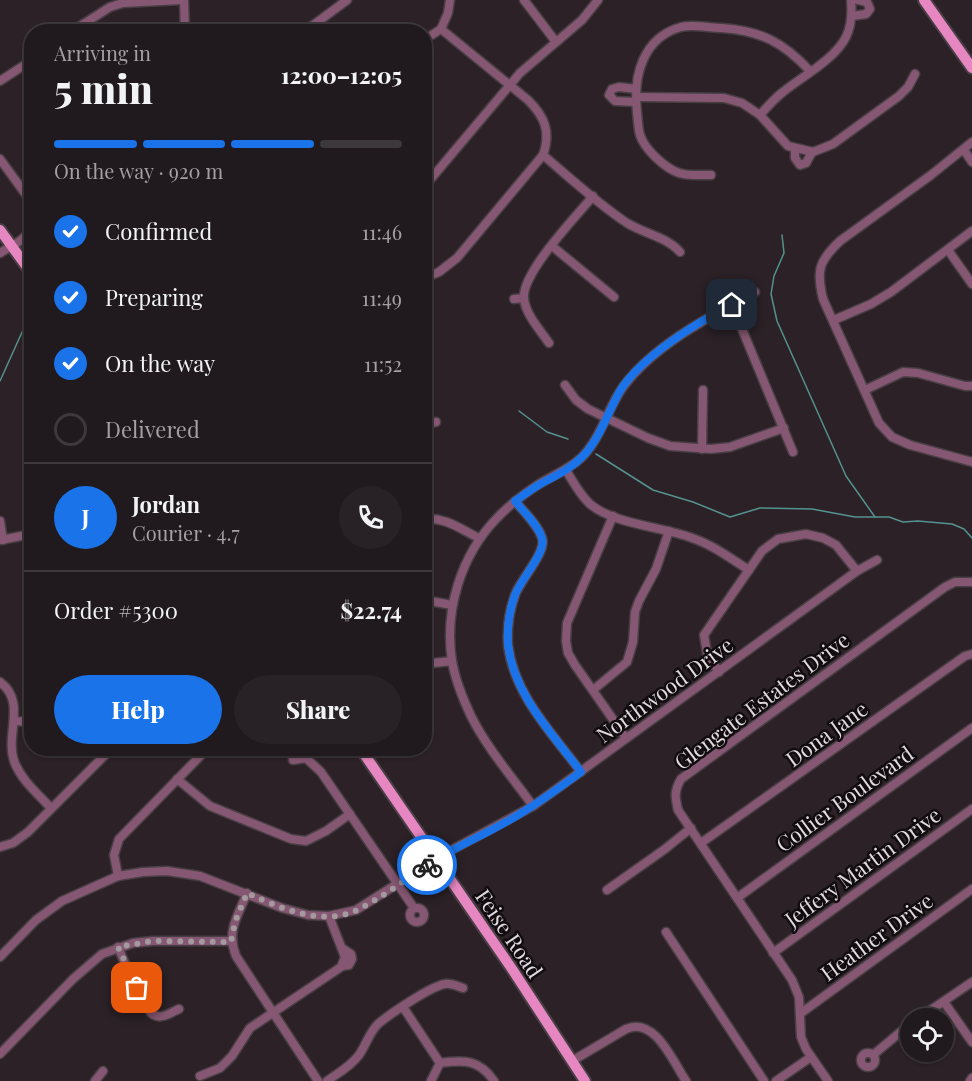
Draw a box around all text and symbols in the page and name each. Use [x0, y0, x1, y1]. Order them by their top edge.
text: Arriving in [54, 39, 151, 66]
text: 12:00–12:05 [281, 60, 402, 90]
text: 5 min [54, 62, 153, 114]
text: On the way · 920 m [54, 157, 223, 184]
icon: check [54, 215, 87, 248]
text: Confirmed [105, 216, 212, 246]
text: 11:46 [362, 218, 402, 245]
pin [706, 279, 757, 330]
icon: check [54, 281, 87, 314]
text: Preparing [105, 282, 203, 312]
text: 11:49 [362, 284, 402, 311]
icon: home [715, 288, 748, 321]
icon: check [54, 347, 87, 380]
text: On the way [105, 348, 215, 378]
text: 11:52 [364, 350, 402, 377]
text: Delivered [105, 414, 200, 444]
button: phone [339, 486, 402, 549]
text: Jordan [132, 489, 200, 519]
text: J [81, 502, 90, 532]
text: Courier · 4.7 [132, 519, 240, 546]
text: Order #5300 [54, 595, 178, 625]
text: $22.74 [340, 595, 402, 625]
street label: Glengate Estates Drive [668, 625, 854, 775]
street label: Northwood Drive [590, 630, 738, 748]
button: Help [54, 675, 222, 744]
button: Share [234, 675, 402, 744]
street label: Dona Jane [779, 694, 873, 772]
street label: Collier Boulevard [770, 739, 918, 857]
street label: Jeffery Martin Drive [778, 800, 946, 933]
courier [397, 835, 457, 895]
icon: bike [411, 849, 444, 882]
street label: Feise Road [470, 883, 550, 983]
street label: Heather Drive [814, 886, 938, 986]
pin [111, 962, 162, 1013]
icon: bag [120, 971, 153, 1004]
map controls [900, 1008, 954, 1062]
button: locate [900, 1008, 954, 1062]

